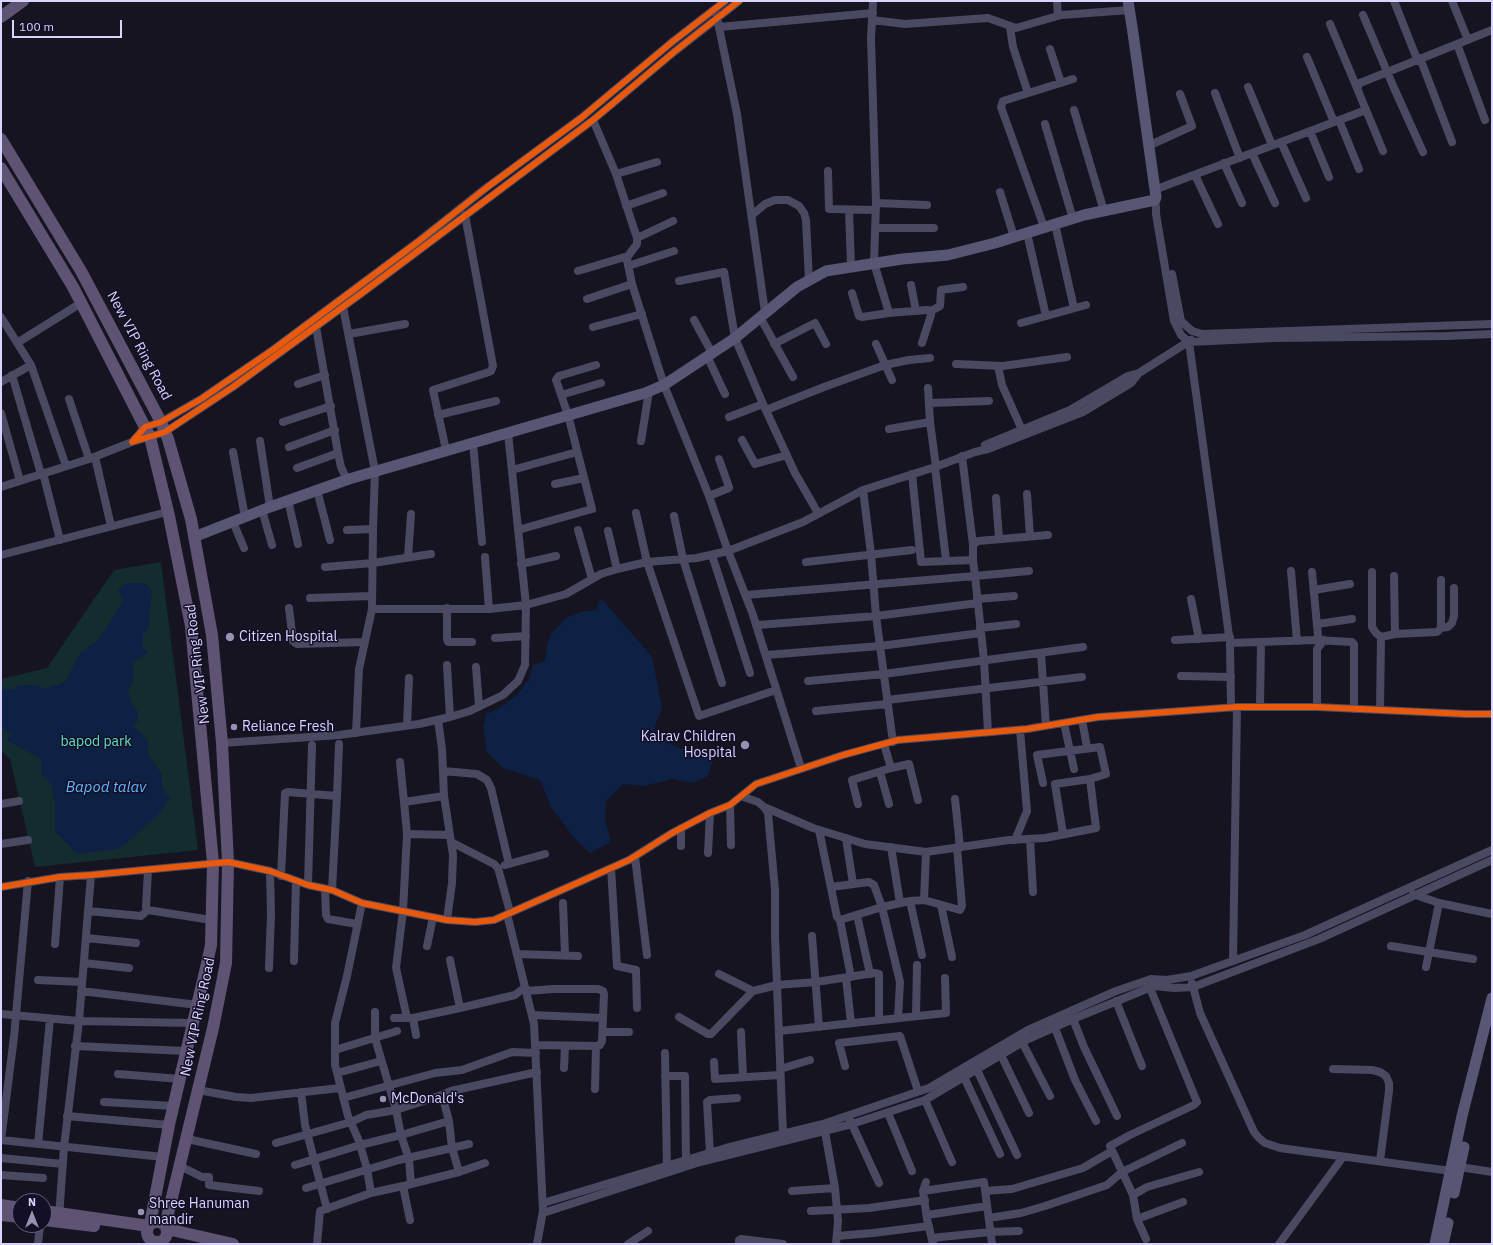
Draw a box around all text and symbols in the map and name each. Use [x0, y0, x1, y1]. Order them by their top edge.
scale bar [14, 12, 124, 38]
text: 100 m [19, 19, 54, 34]
street label: New VIP Ring Road [103, 289, 175, 403]
street label: New VIP Ring Road [182, 603, 214, 725]
place label: Citizen Hospital [239, 629, 337, 645]
marker: Citizen Hospital [224, 631, 236, 643]
place label: Reliance Fresh [242, 719, 334, 735]
marker: Reliance Fresh [229, 722, 239, 732]
place label: Kalrav Children Hospital [641, 729, 736, 762]
park label: bapod park [60, 734, 132, 750]
marker: Kalrav Children Hospital [739, 739, 751, 751]
water label: Bapod talav [66, 779, 146, 797]
street label: New VIP Ring Road [177, 956, 219, 1078]
place label: McDonald's [391, 1091, 464, 1107]
marker: McDonald's [378, 1094, 388, 1104]
north arrow [12, 1193, 52, 1233]
text: N [28, 1195, 36, 1209]
place label: Shree Hanuman mandir [149, 1196, 250, 1228]
marker: Shree Hanuman mandir [136, 1207, 146, 1217]

